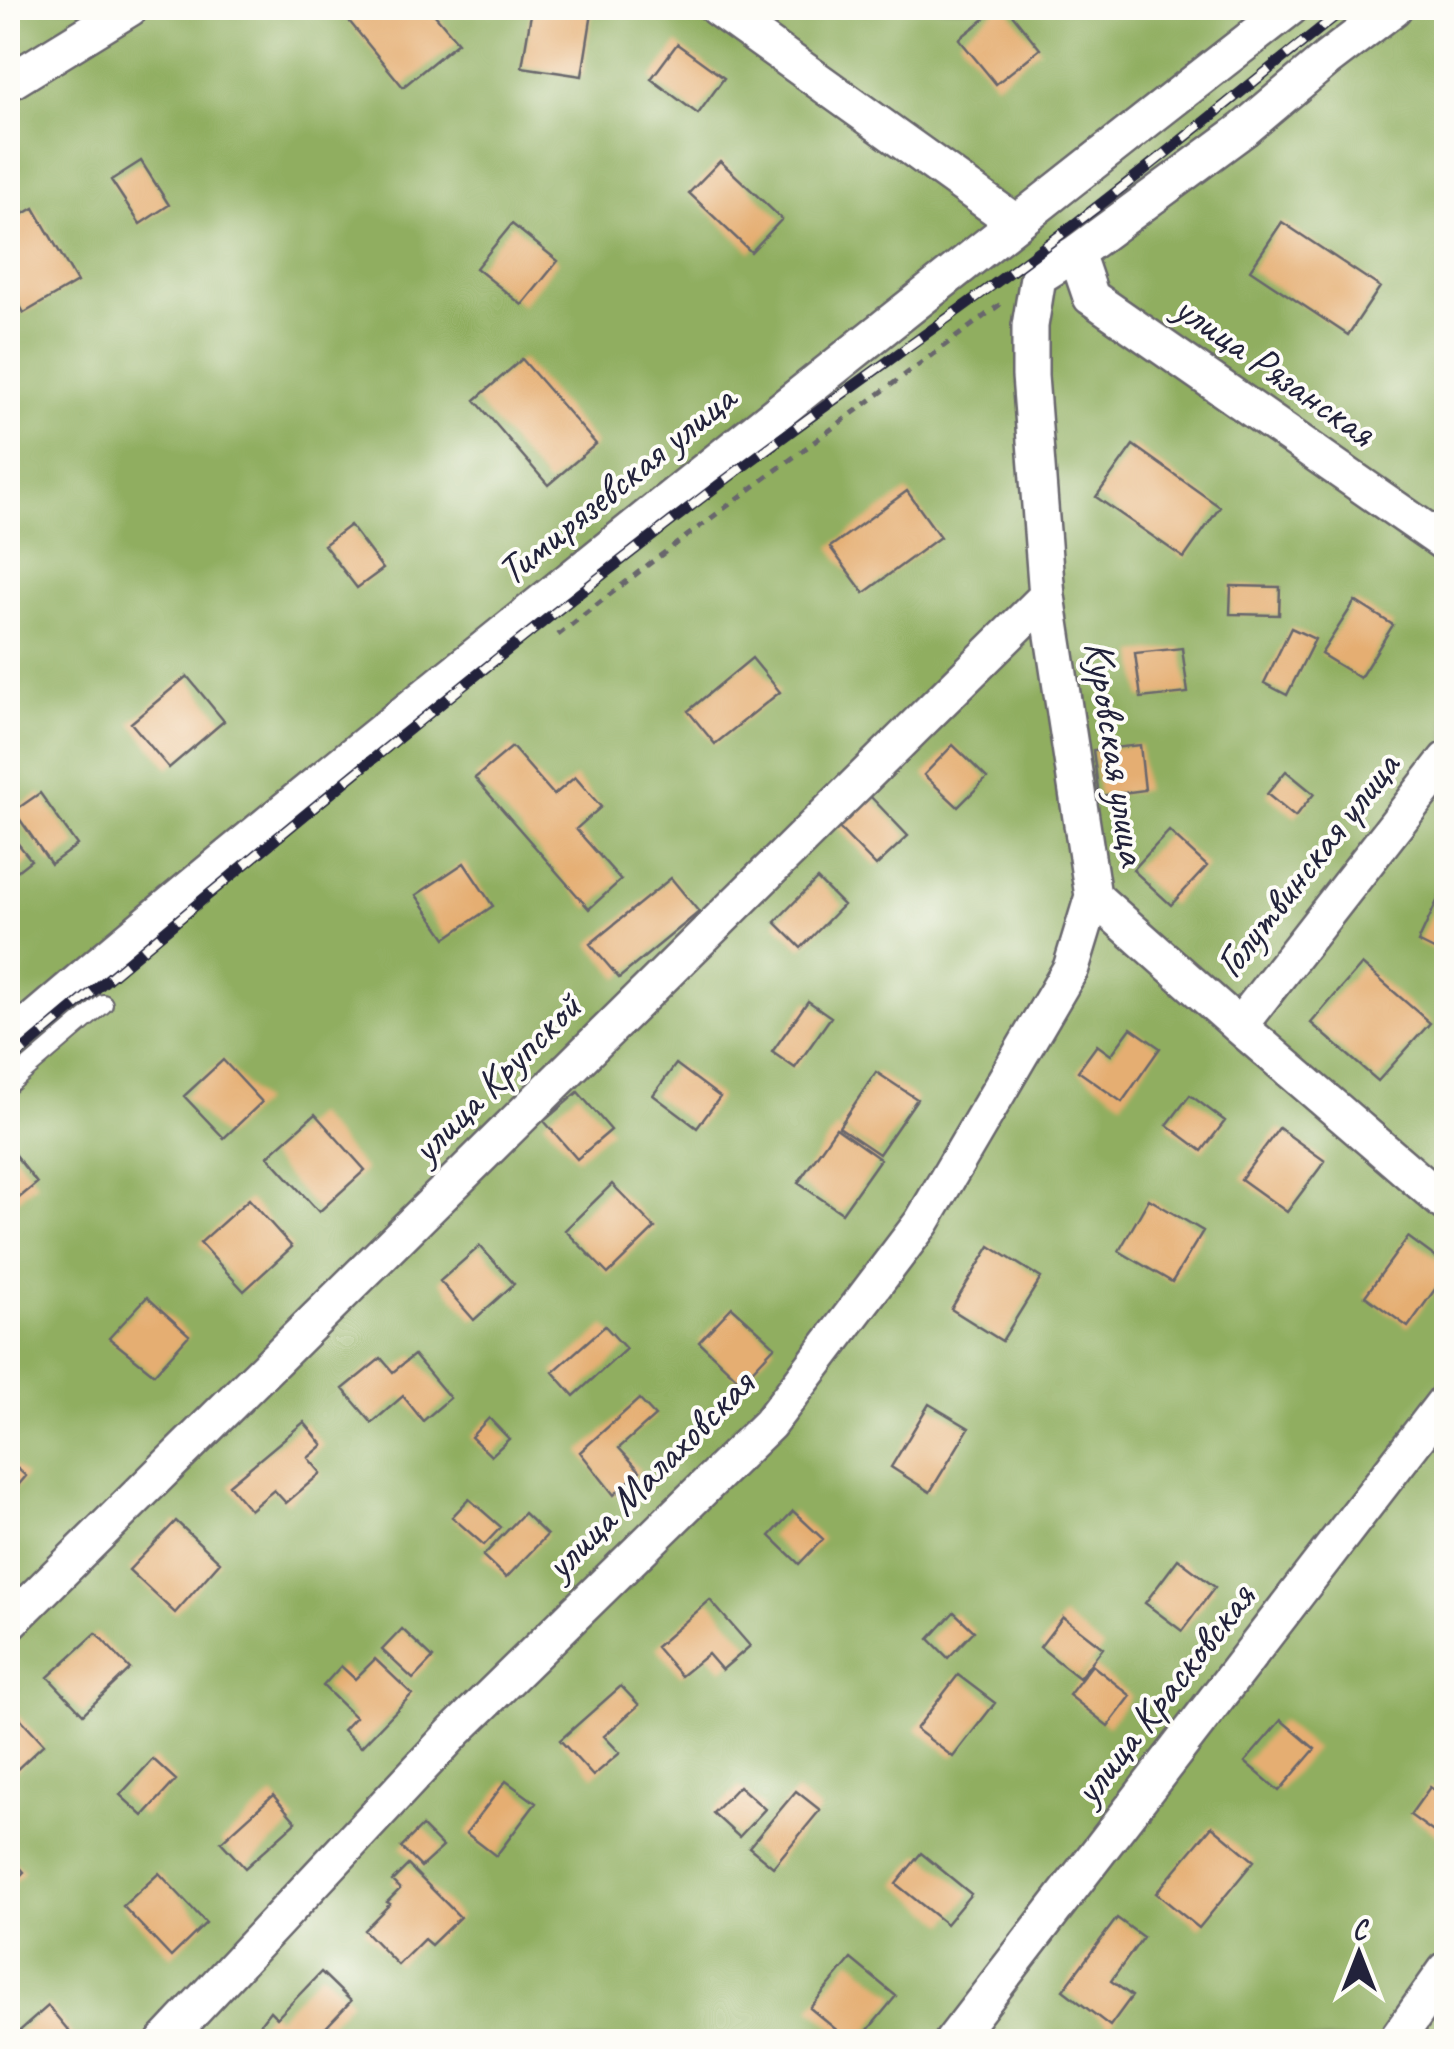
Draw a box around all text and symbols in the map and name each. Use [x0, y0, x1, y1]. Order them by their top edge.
street label: улица Рязанская [1162, 280, 1387, 460]
street label: Тимирязевская улица [486, 370, 749, 597]
street label: Куровская улица [1072, 637, 1160, 871]
street label: Голутвинская улица [1203, 739, 1413, 988]
street label: улица Крупской [397, 980, 594, 1177]
street label: улица Малаховская [531, 1357, 767, 1593]
street label: улица Красковская [1059, 1571, 1268, 1818]
north arrow [1309, 1904, 1409, 2004]
text: С [1352, 1912, 1369, 1947]

